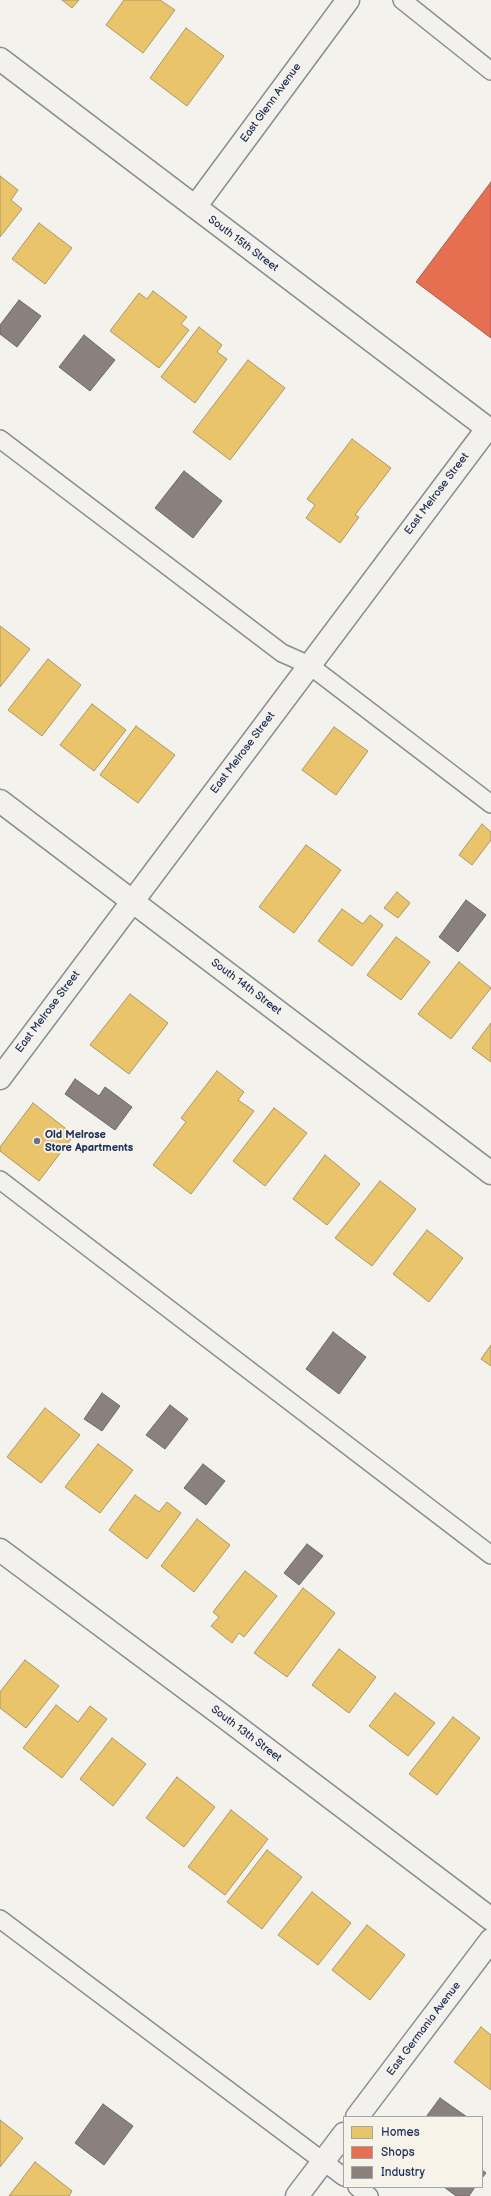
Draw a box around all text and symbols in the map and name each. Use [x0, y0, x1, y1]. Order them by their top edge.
street label: East Glenn Avenue [238, 61, 304, 145]
street label: South 15th Street [205, 213, 281, 275]
street label: East Melrose Street [402, 451, 472, 537]
street label: East Melrose Street [208, 710, 278, 796]
street label: South 14th Street [208, 956, 284, 1018]
street label: East Melrose Street [13, 969, 83, 1055]
place label: Old Melrose Store Apartments [45, 1128, 133, 1154]
marker: Old Melrose Store Apartments [32, 1136, 42, 1146]
street label: South 13th Street [208, 1703, 284, 1765]
street label: East Germania Avenue [384, 1979, 464, 2079]
legend [343, 2116, 483, 2188]
text: Homes [381, 2125, 420, 2140]
text: Shops [381, 2145, 415, 2160]
text: Industry [381, 2165, 425, 2180]

